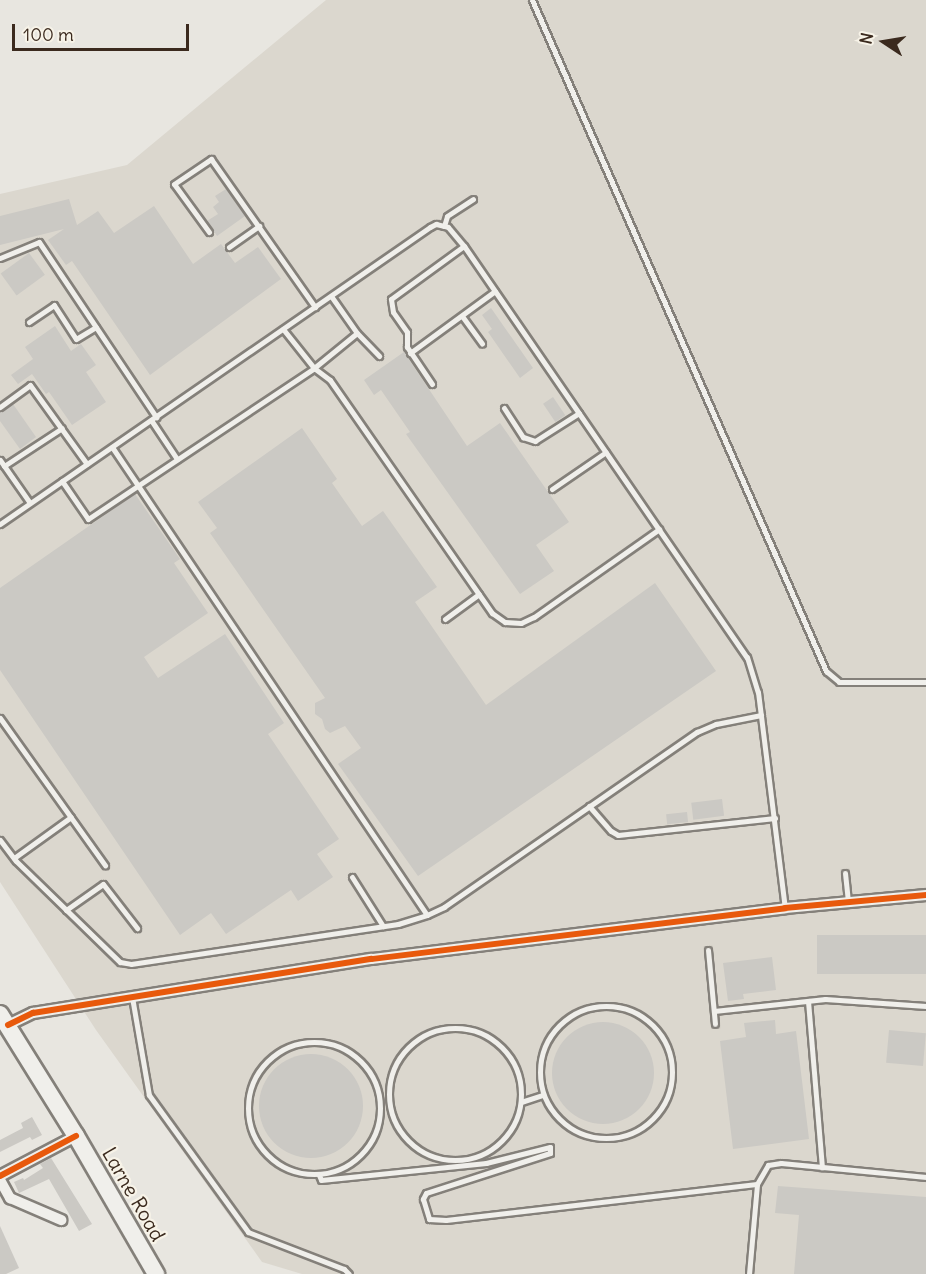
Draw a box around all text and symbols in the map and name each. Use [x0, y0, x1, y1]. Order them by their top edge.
scale bar [15, 12, 192, 50]
north arrow [854, 12, 914, 72]
text: 100 m [23, 23, 74, 46]
text: N [855, 31, 877, 46]
street label: Larne Road [98, 1143, 170, 1245]

